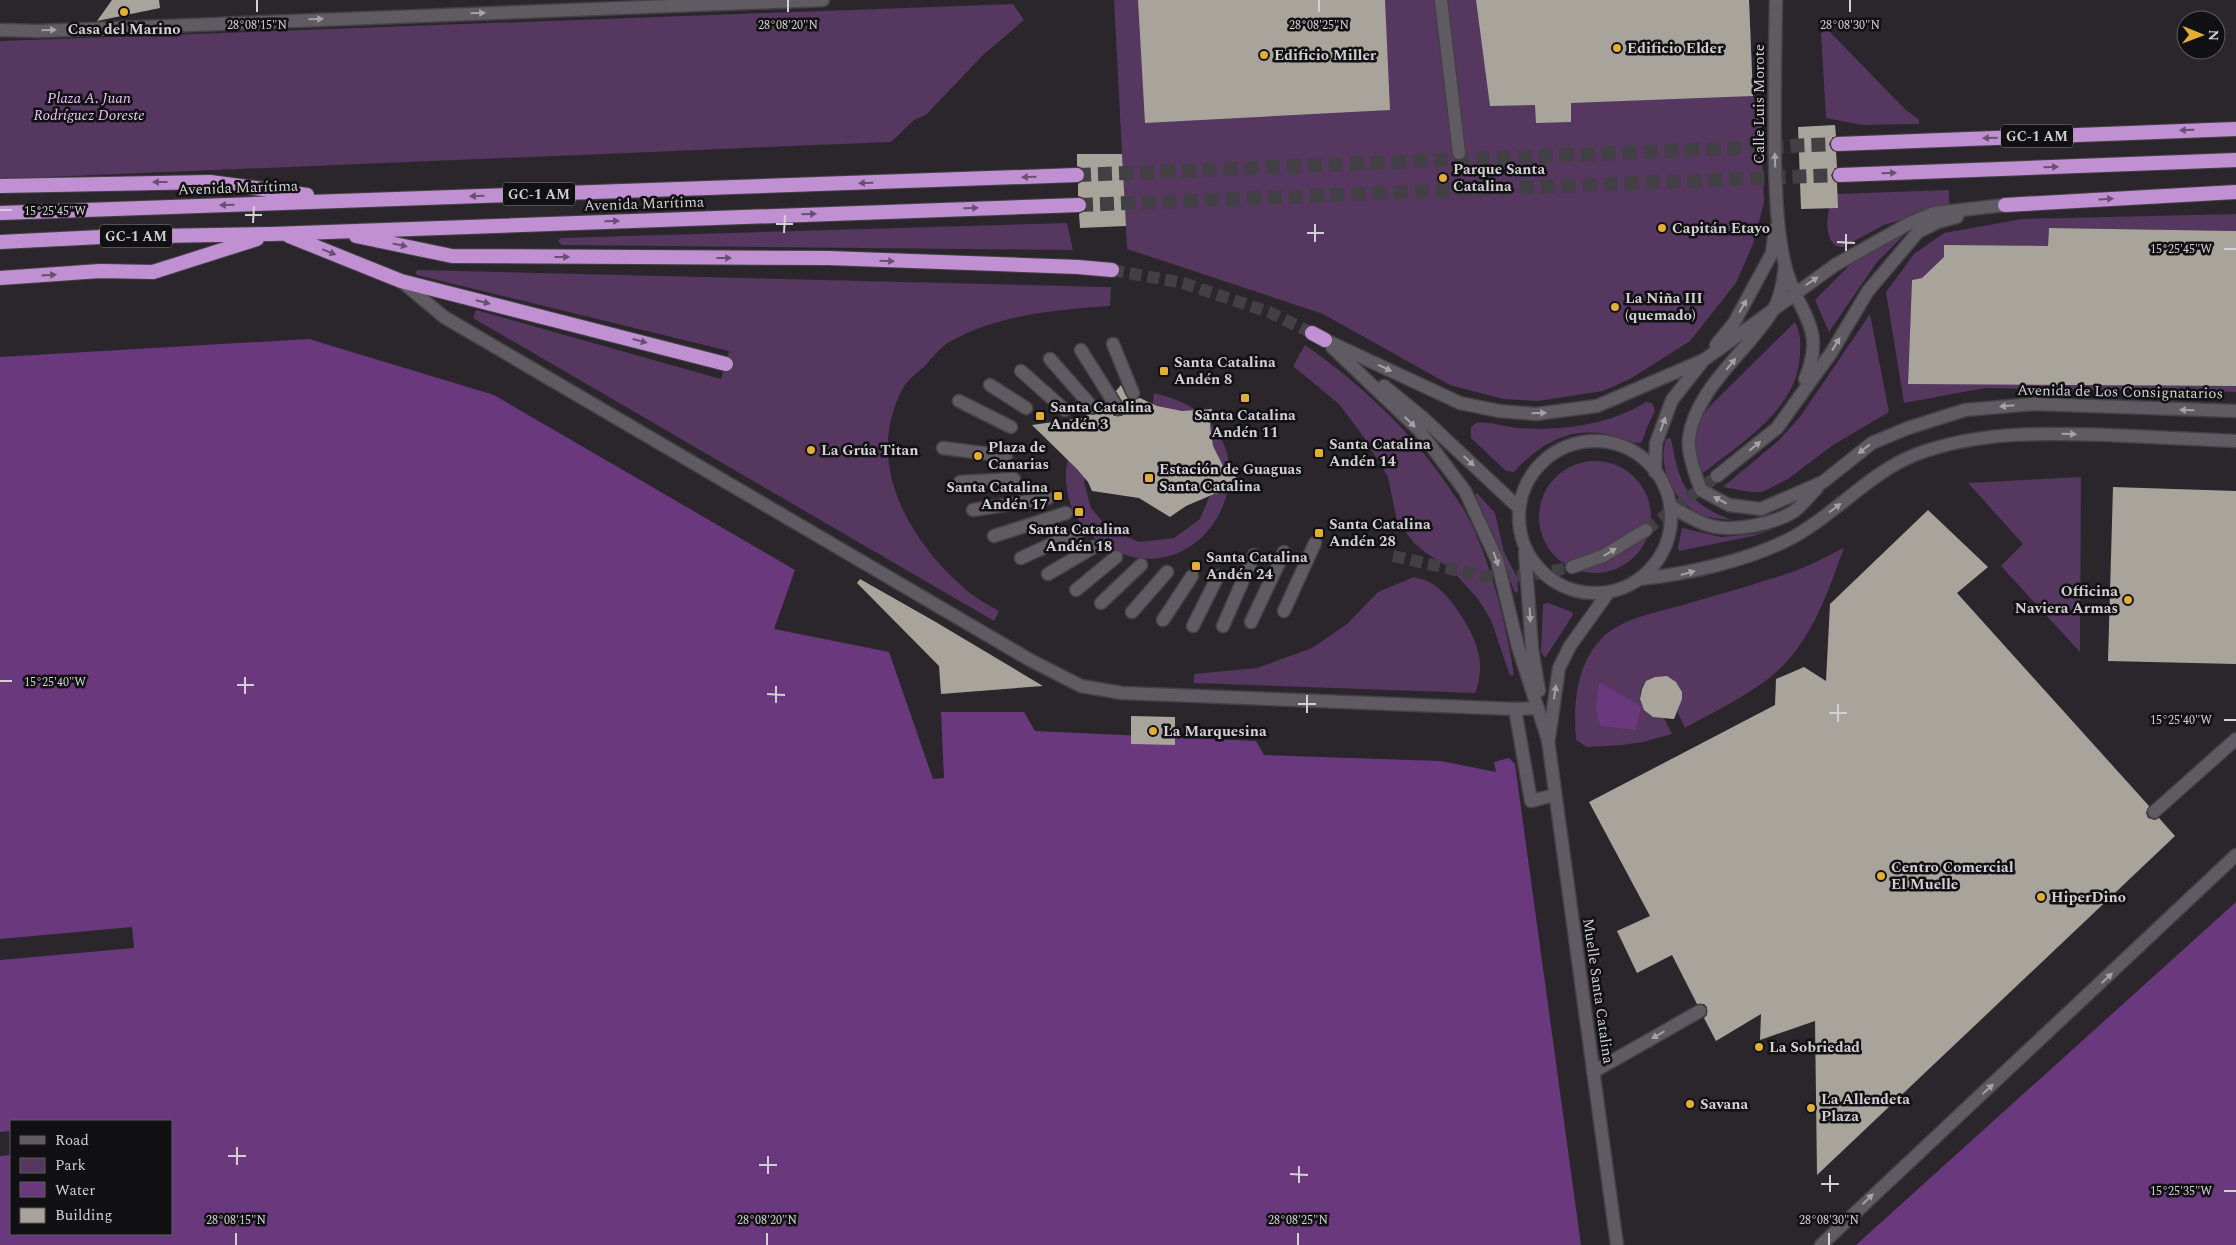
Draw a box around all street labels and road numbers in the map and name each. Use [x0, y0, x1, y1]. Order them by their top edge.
street label: Calle Luis Morote [1748, 44, 1771, 164]
road number: GC-1 AM [2001, 124, 2073, 148]
street label: Avenida Marítima [177, 174, 299, 202]
road number: GC-1 AM [503, 182, 575, 205]
street label: Avenida Marítima [583, 190, 705, 218]
road number: GC-1 AM [100, 225, 172, 248]
street label: Avenida de Los Consignatarios [2017, 379, 2223, 405]
street label: Muelle Santa Catalina [1576, 917, 1620, 1066]

